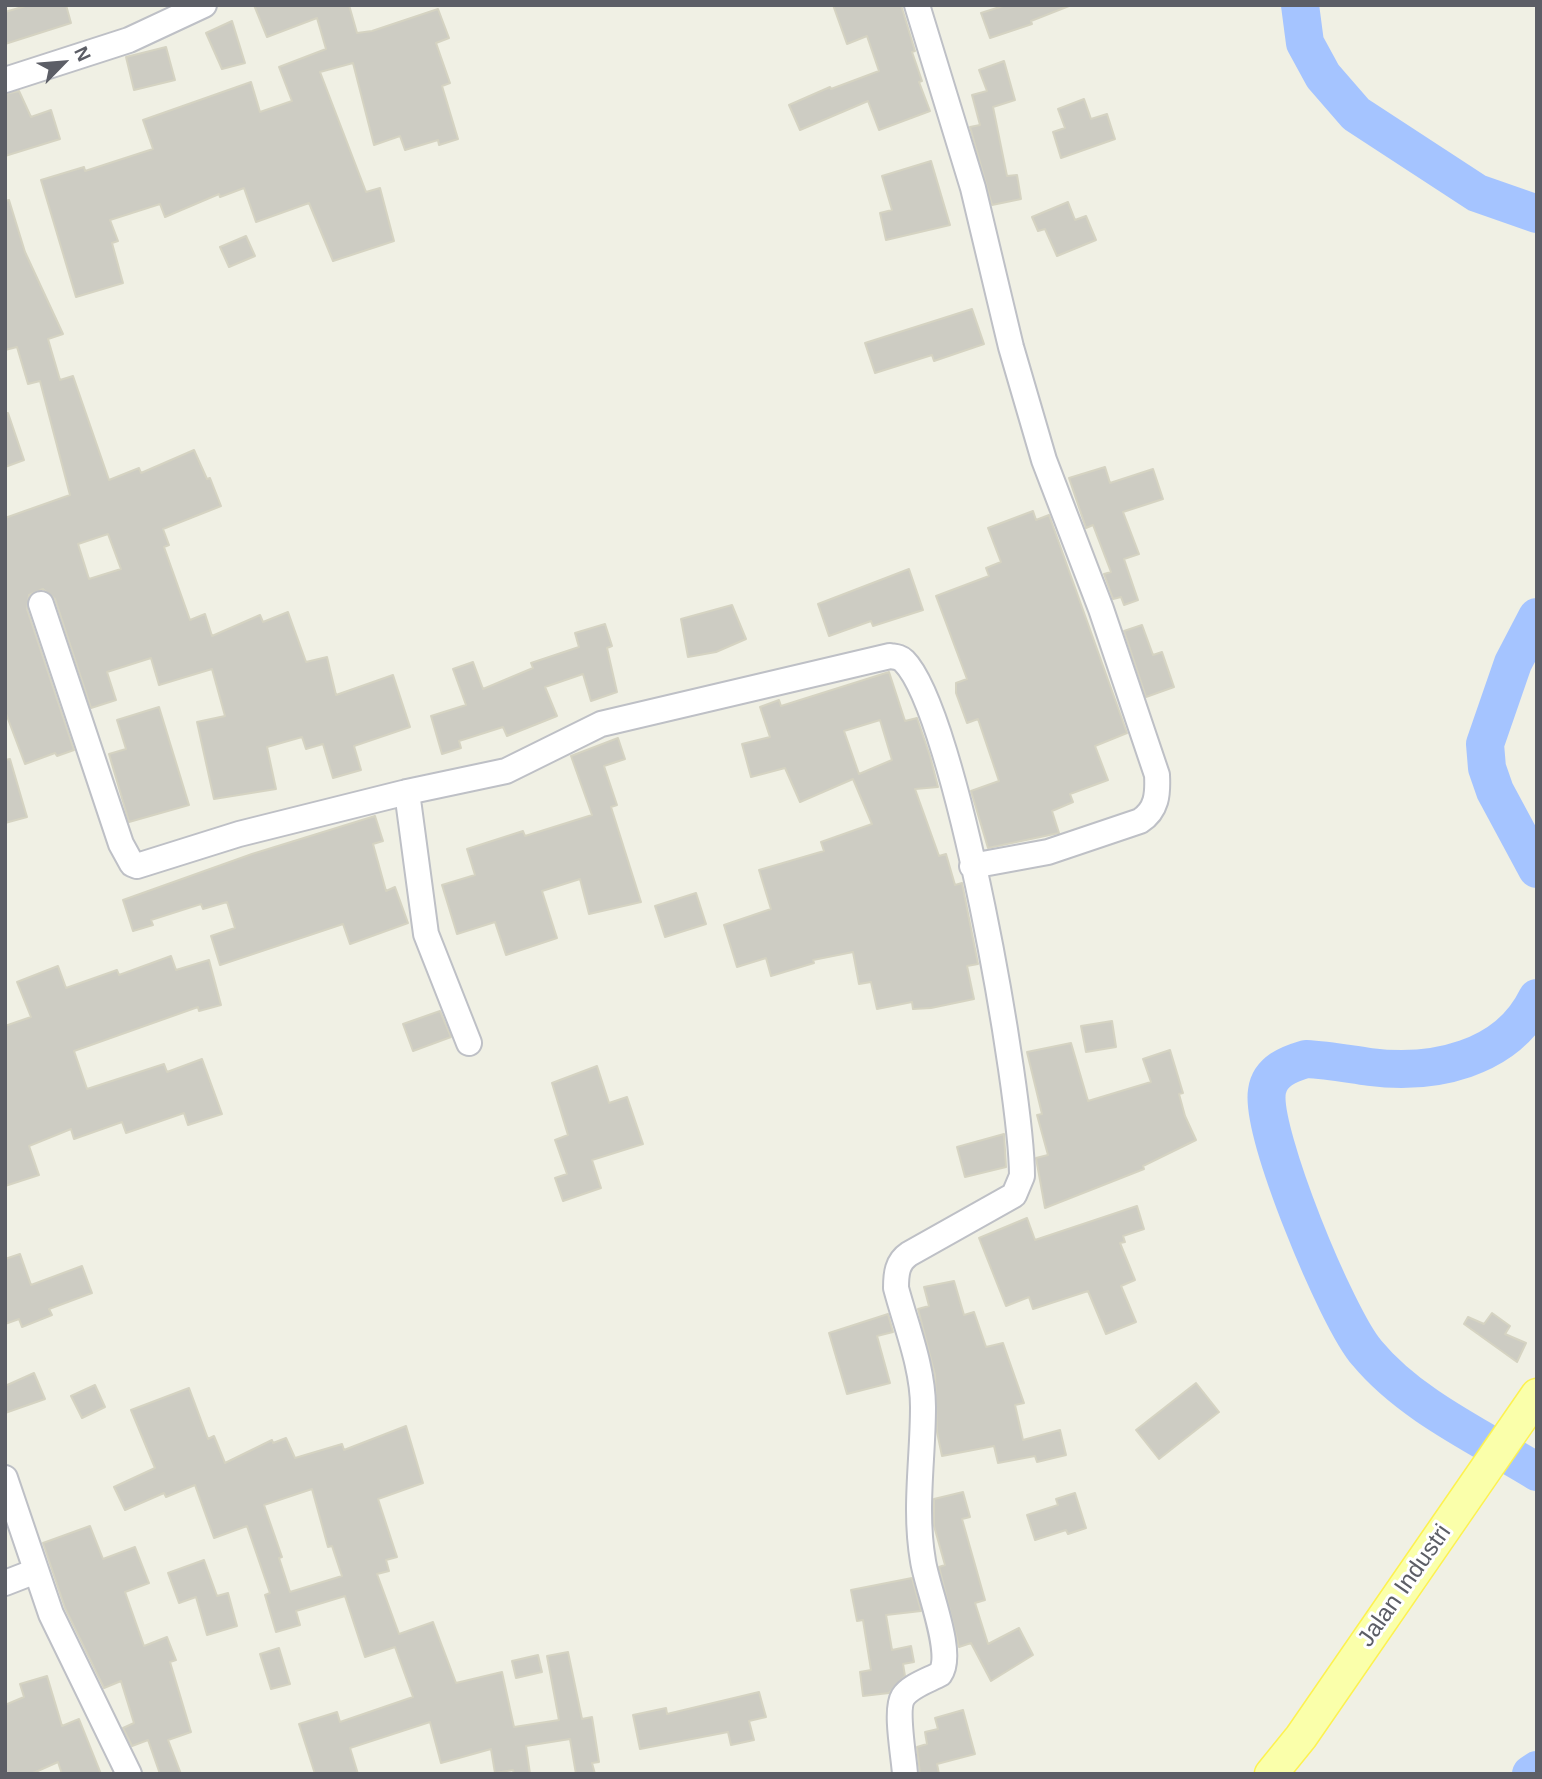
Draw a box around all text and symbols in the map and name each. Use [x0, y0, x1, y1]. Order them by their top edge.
north arrow [28, 28, 98, 98]
text: N [70, 43, 95, 65]
street label: Jalan Industri [1352, 1519, 1458, 1653]

